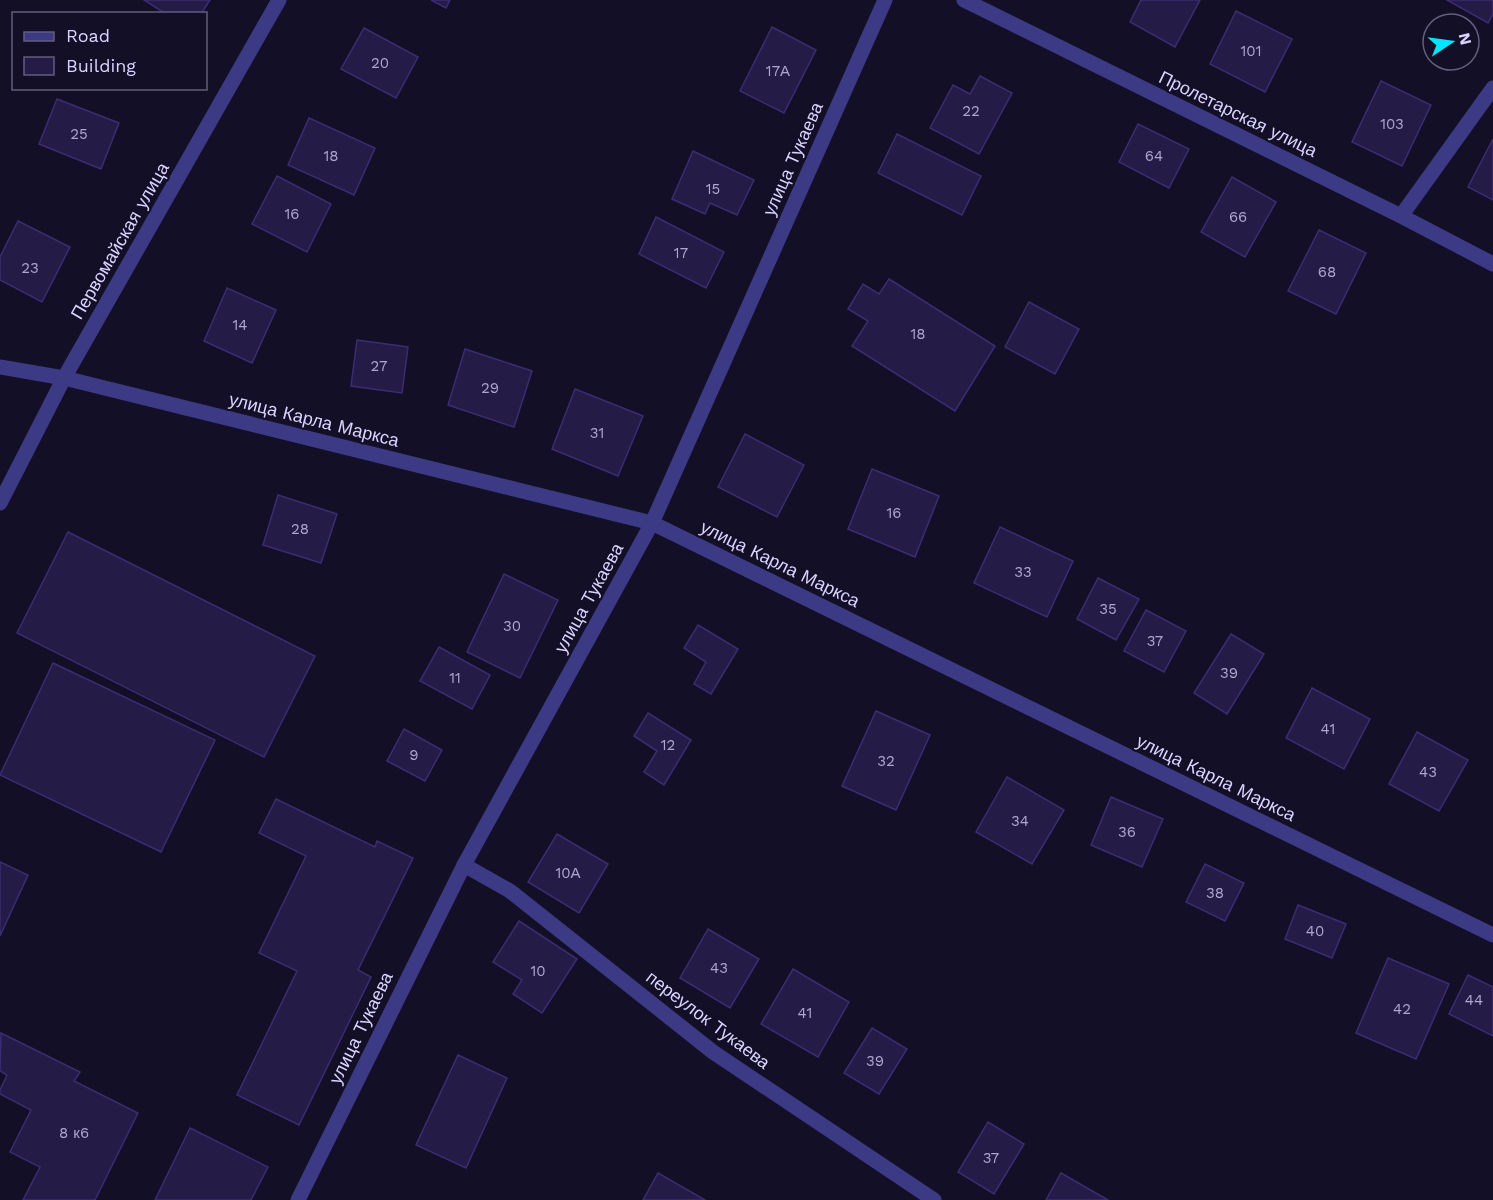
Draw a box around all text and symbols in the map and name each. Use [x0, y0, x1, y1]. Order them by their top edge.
legend [12, 12, 207, 90]
north arrow [1421, 12, 1481, 72]
text: Road [66, 25, 110, 46]
text: N [1455, 31, 1476, 47]
house number: 101 [1240, 42, 1262, 60]
house number: 20 [371, 54, 389, 72]
text: Building [66, 55, 136, 76]
house number: 17А [766, 62, 790, 80]
street label: Пролетарская улица [1156, 66, 1322, 161]
street label: улица Тукаева [758, 98, 827, 219]
house number: 22 [962, 102, 980, 120]
house number: 103 [1380, 115, 1404, 133]
house number: 25 [70, 125, 88, 143]
house number: 18 [323, 147, 339, 165]
house number: 64 [1145, 147, 1163, 165]
street label: Первомайская улица [66, 158, 174, 323]
house number: 15 [706, 180, 720, 198]
house number: 16 [285, 205, 299, 223]
house number: 66 [1229, 208, 1247, 226]
house number: 17 [674, 244, 688, 262]
house number: 23 [21, 259, 39, 277]
house number: 68 [1318, 263, 1336, 281]
house number: 14 [232, 316, 248, 334]
house number: 18 [910, 325, 926, 343]
house number: 27 [371, 357, 387, 375]
house number: 29 [481, 379, 499, 397]
street label: улица Карла Маркса [227, 388, 402, 451]
house number: 31 [590, 424, 604, 442]
house number: 16 [887, 504, 901, 522]
street label: улица Карла Маркса [697, 516, 864, 612]
house number: 28 [291, 520, 309, 538]
street label: улица Тукаева [550, 538, 628, 656]
house number: 33 [1014, 563, 1032, 581]
house number: 35 [1099, 600, 1117, 618]
house number: 30 [503, 617, 521, 635]
house number: 37 [1147, 632, 1163, 650]
house number: 39 [1220, 664, 1238, 682]
house number: 11 [449, 669, 461, 687]
house number: 41 [1321, 720, 1335, 738]
street label: улица Карла Маркса [1133, 730, 1300, 826]
house number: 12 [661, 736, 675, 754]
house number: 9 [409, 746, 419, 764]
house number: 32 [877, 752, 895, 770]
house number: 43 [1419, 763, 1437, 781]
house number: 34 [1011, 812, 1029, 830]
house number: 36 [1118, 823, 1136, 841]
house number: 10А [555, 864, 581, 882]
house number: 38 [1206, 884, 1224, 902]
house number: 40 [1306, 922, 1324, 940]
house number: 43 [710, 959, 728, 977]
house number: 10 [530, 962, 546, 980]
street label: переулок Тукаева [642, 966, 775, 1074]
street label: улица Тукаева [324, 967, 397, 1087]
house number: 44 [1465, 991, 1483, 1009]
house number: 42 [1393, 1000, 1411, 1018]
house number: 41 [798, 1004, 812, 1022]
house number: 39 [866, 1052, 884, 1070]
house number: 8 к6 [59, 1124, 89, 1142]
house number: 37 [983, 1149, 999, 1167]

